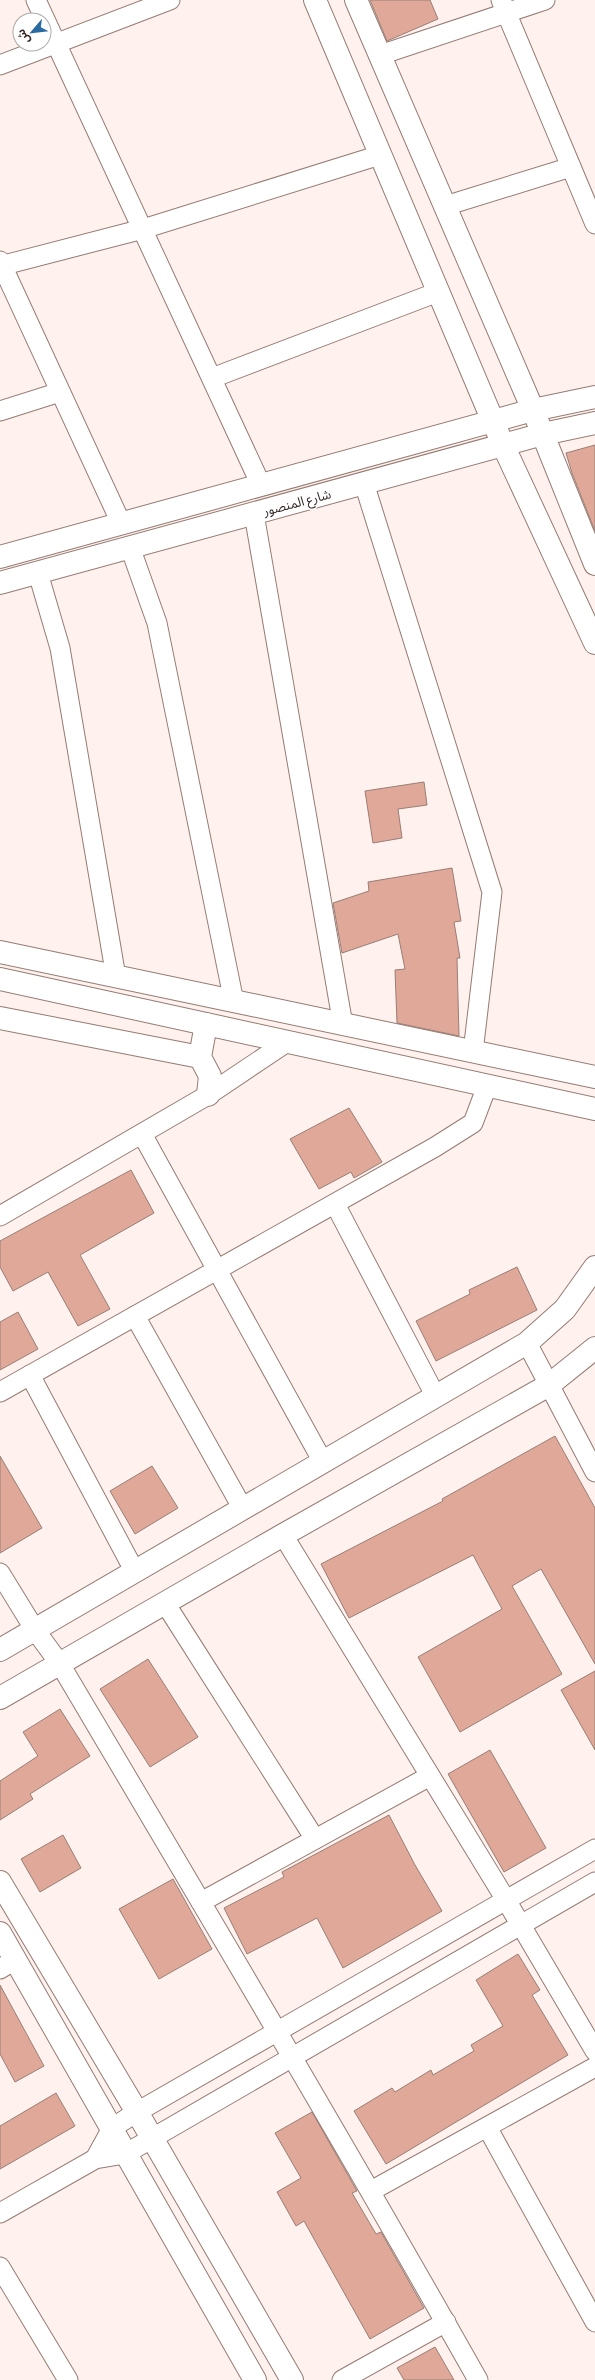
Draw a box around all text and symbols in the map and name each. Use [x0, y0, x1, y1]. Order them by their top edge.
north arrow [12, 12, 52, 52]
text: ش [13, 26, 34, 47]
street label: شارع المنصور [260, 485, 333, 522]

